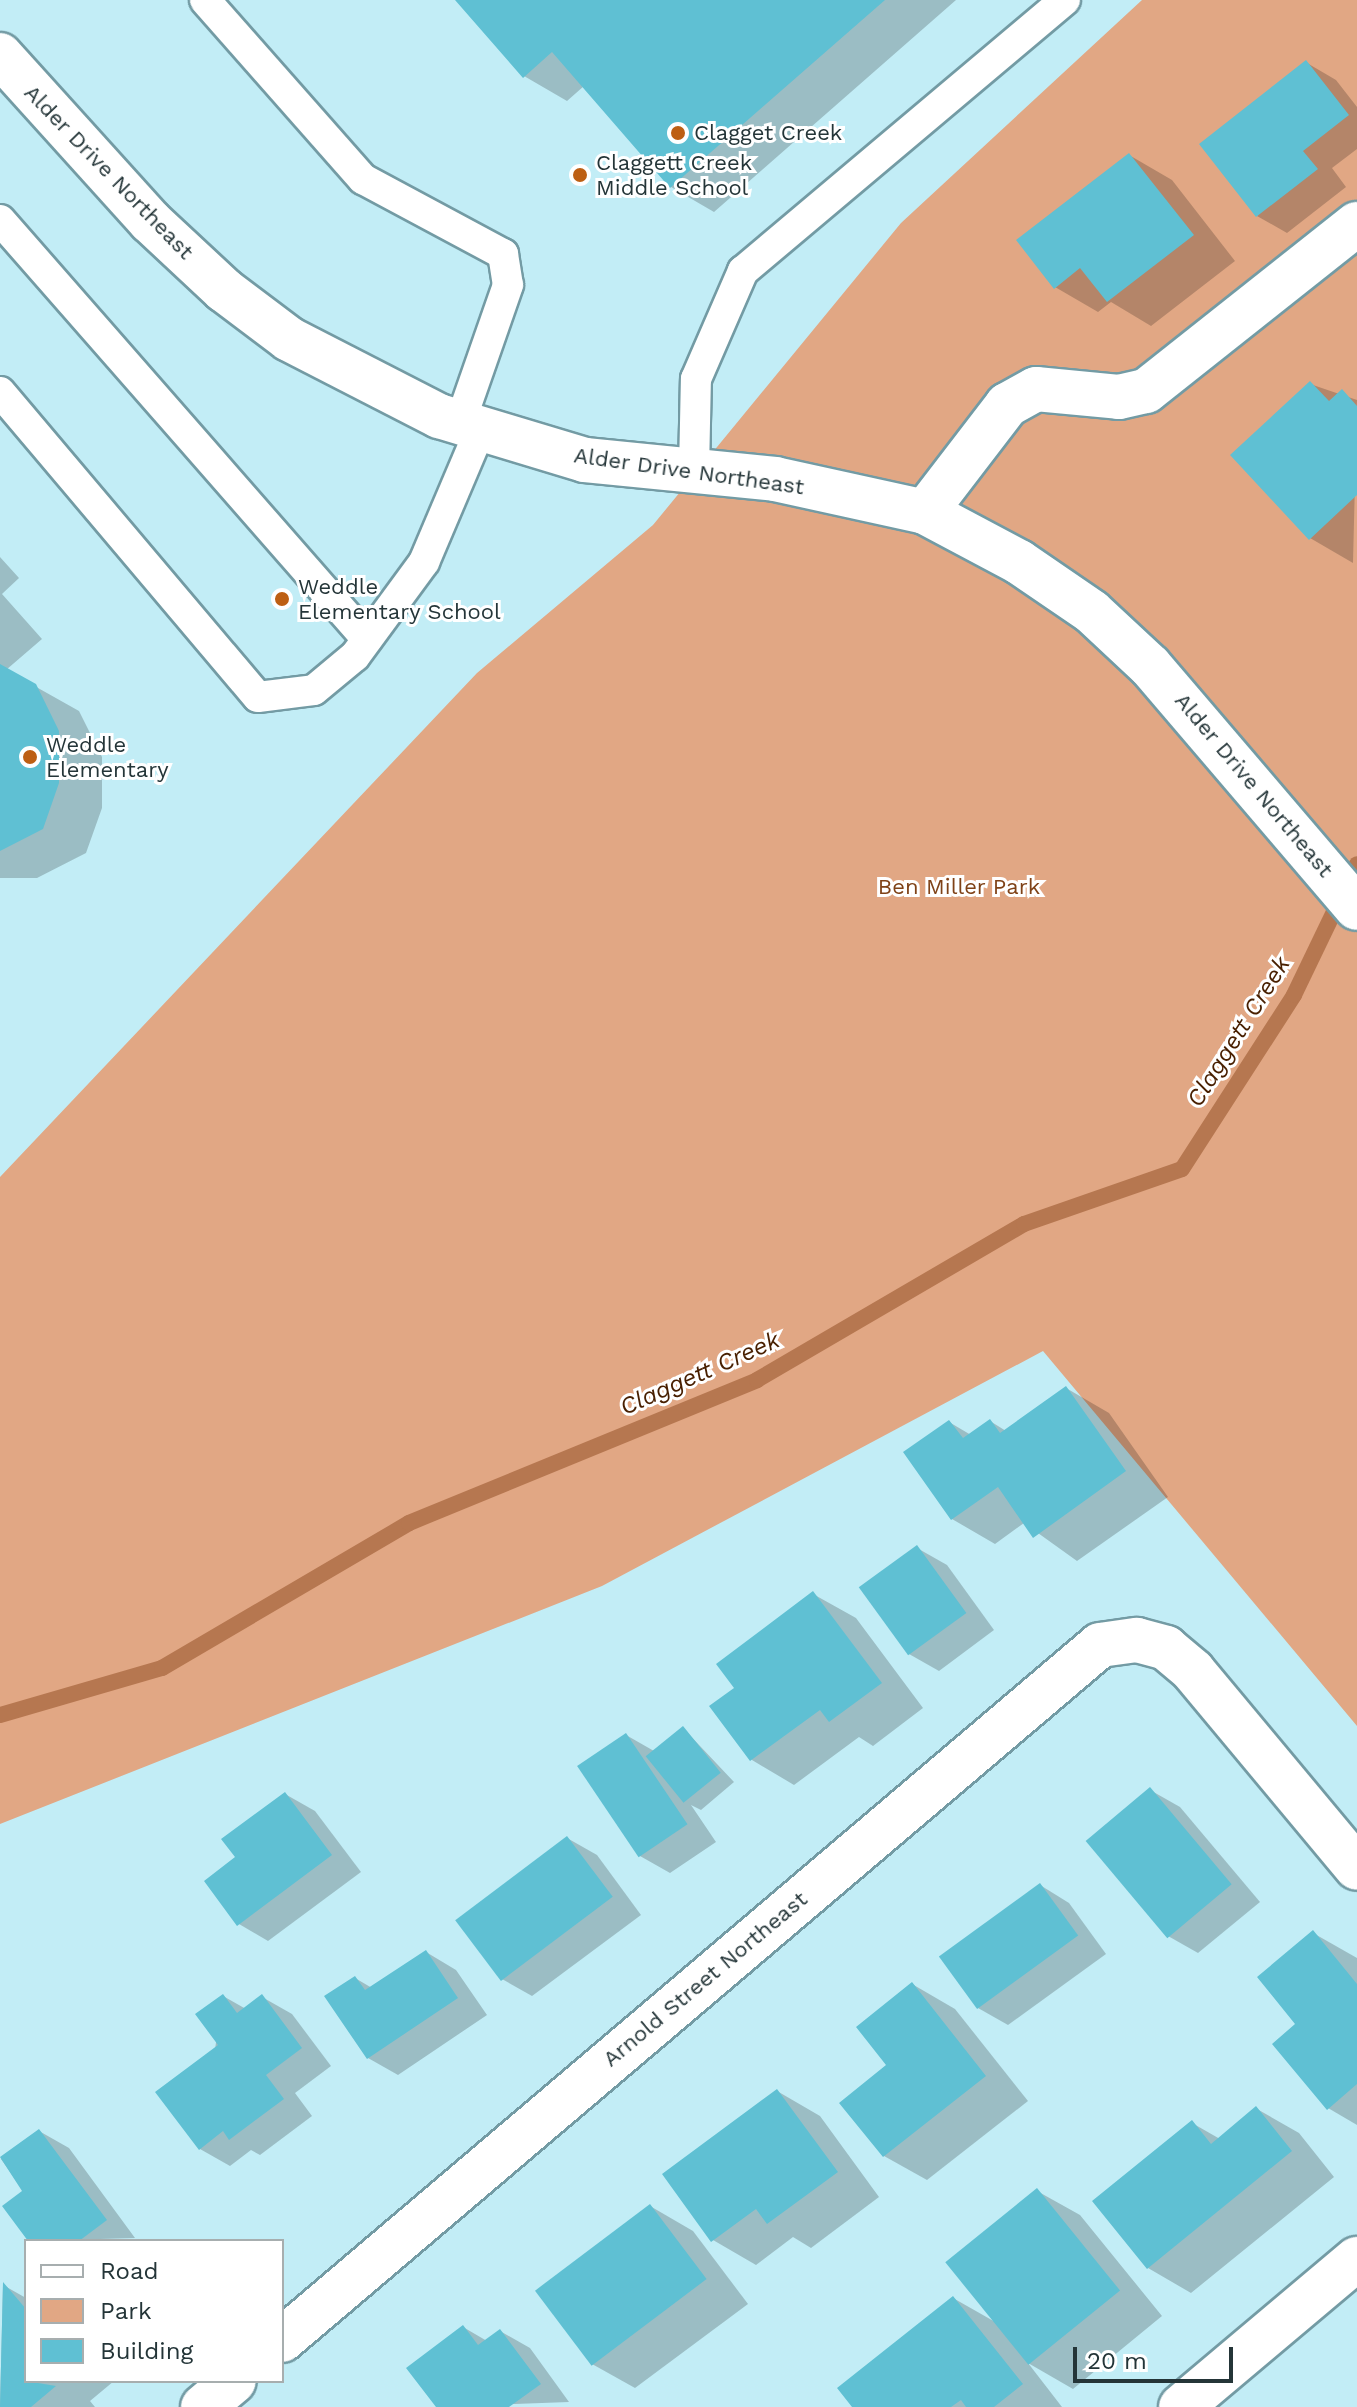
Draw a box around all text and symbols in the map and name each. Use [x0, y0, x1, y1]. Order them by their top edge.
street label: Alder Drive Northeast [19, 79, 199, 265]
place label: Clagget Creek [694, 120, 842, 146]
marker: Clagget Creek [669, 124, 687, 142]
place label: Claggett Creek Middle School [596, 149, 752, 200]
marker: Claggett Creek Middle School [571, 166, 589, 184]
street label: Alder Drive Northeast [572, 442, 806, 500]
place label: Weddle Elementary School [298, 573, 501, 624]
marker: Weddle Elementary School [273, 590, 291, 608]
street label: Alder Drive Northeast [1169, 687, 1339, 883]
place label: Weddle Elementary [46, 731, 169, 782]
marker: Weddle Elementary [21, 748, 39, 766]
park label: Ben Miller Park [878, 874, 1040, 900]
water label: Claggett Creek [1181, 952, 1297, 1112]
water label: Claggett Creek [616, 1326, 784, 1422]
street label: Arnold Street Northeast [598, 1886, 812, 2072]
legend [24, 2239, 284, 2383]
text: Road [100, 2257, 159, 2285]
text: Park [100, 2297, 152, 2325]
scale bar [1077, 2331, 1237, 2381]
text: Building [100, 2337, 193, 2365]
text: 20 m [1087, 2347, 1147, 2375]

